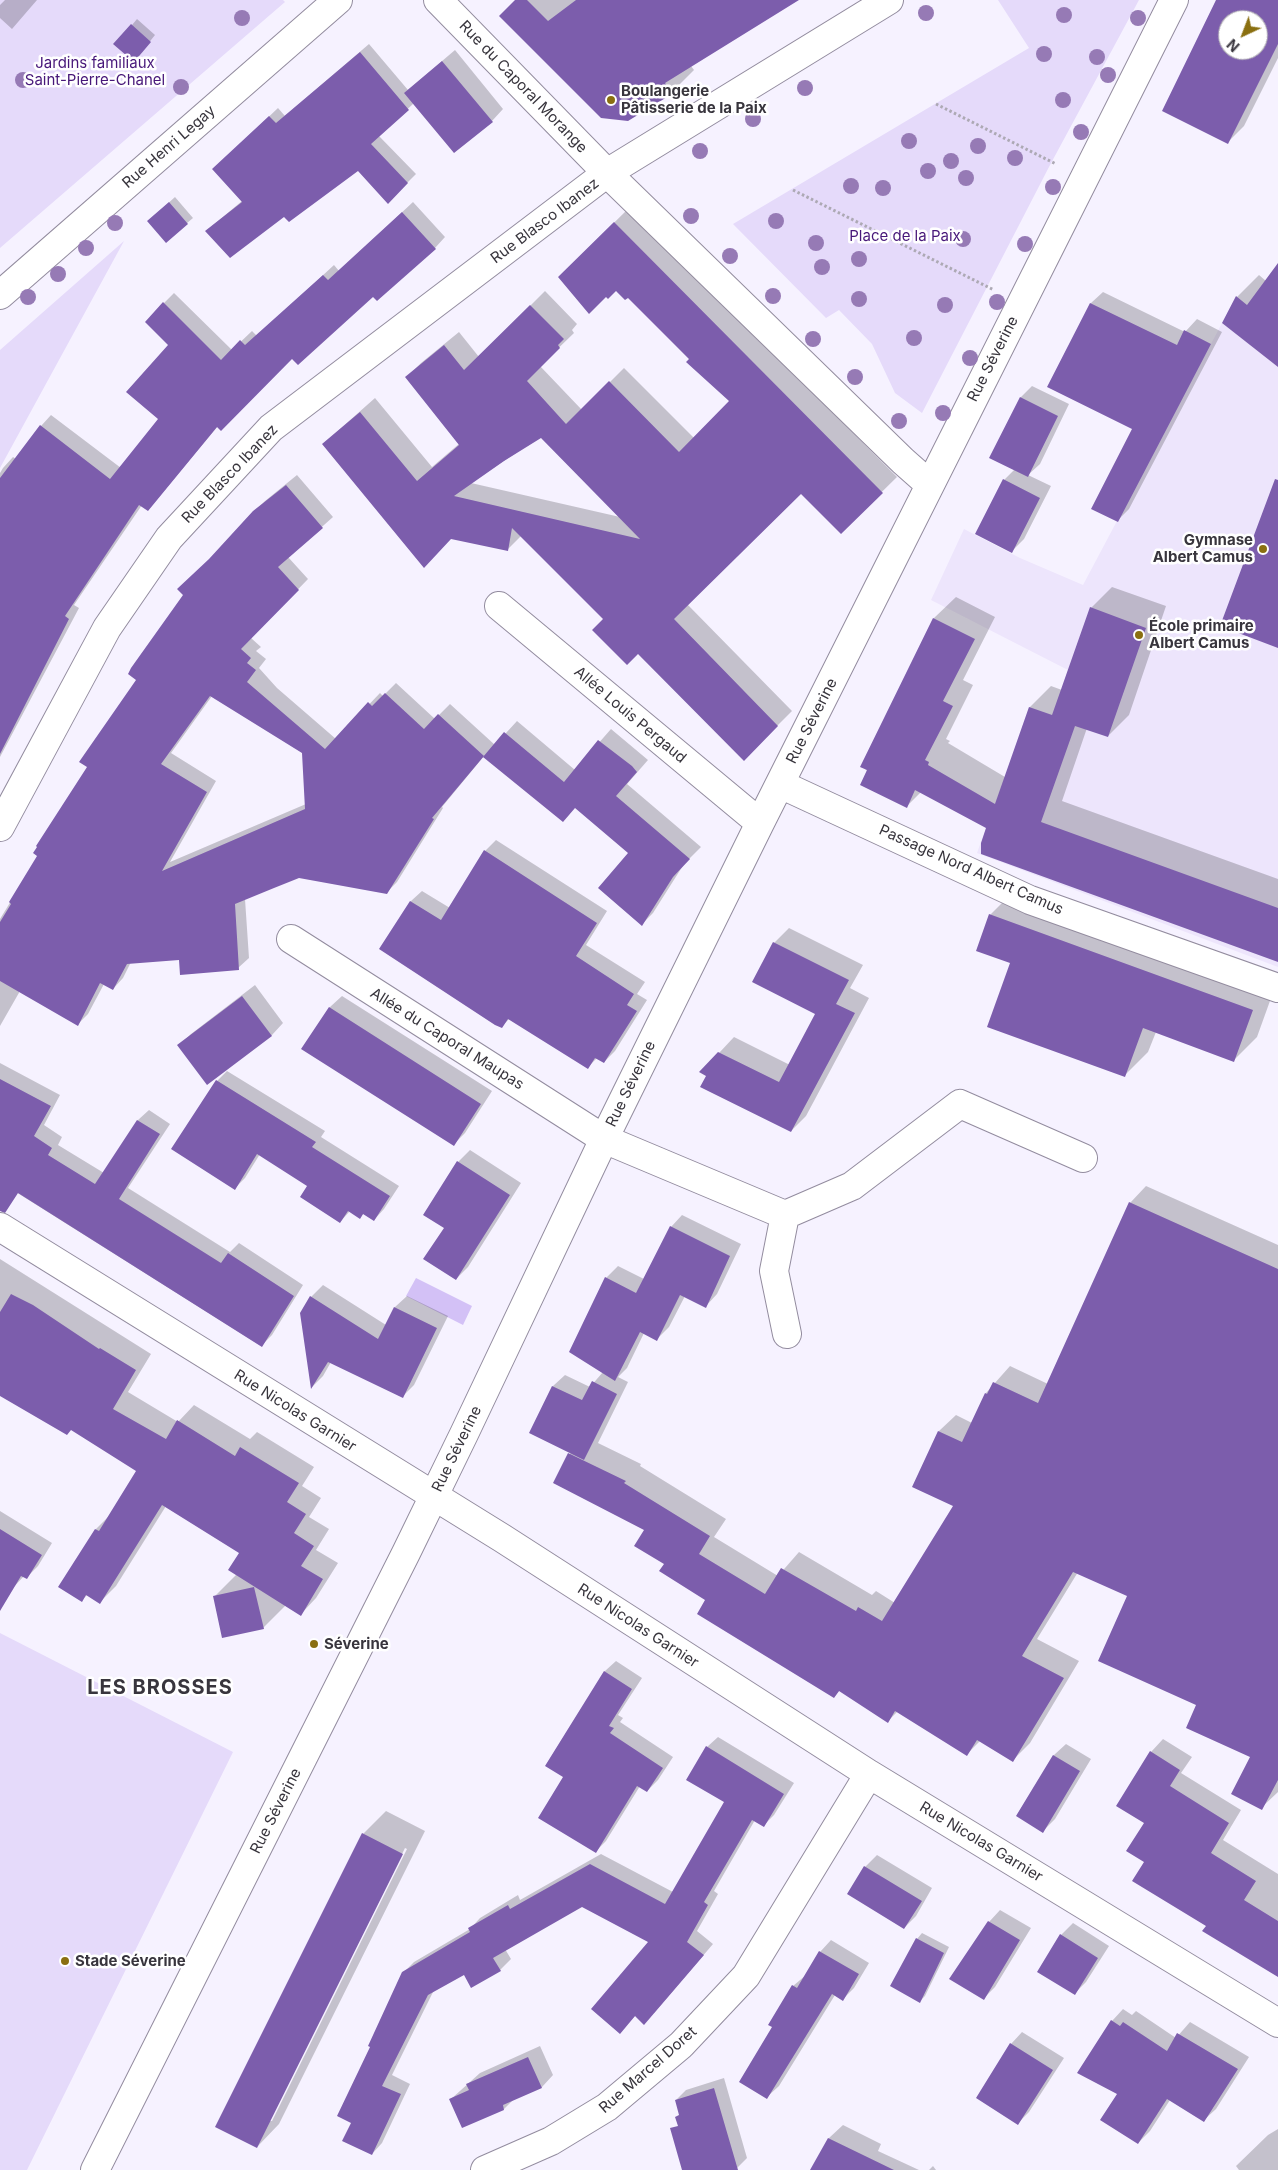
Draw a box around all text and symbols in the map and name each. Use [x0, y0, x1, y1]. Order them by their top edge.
north arrow [1218, 10, 1268, 60]
street label: Rue du Caporal Morange [455, 17, 591, 157]
text: N [1223, 36, 1243, 55]
park label: Jardins familiaux Saint-Pierre-Chanel [25, 54, 165, 89]
place label: Boulangerie Pâtisserie de la Paix [621, 82, 767, 117]
marker: Boulangerie Pâtisserie de la Paix [605, 94, 617, 106]
street label: Rue Henri Legay [119, 102, 219, 192]
street label: Rue Blasco Ibanez [487, 175, 603, 267]
park label: Place de la Paix [849, 227, 961, 245]
street label: Rue Séverine [964, 313, 1022, 405]
street label: Rue Blasco Ibanez [178, 421, 282, 527]
place label: Gymnase Albert Camus [1153, 531, 1253, 566]
marker: Gymnase Albert Camus [1257, 543, 1269, 555]
place label: École primaire Albert Camus [1149, 617, 1254, 652]
marker: École primaire Albert Camus [1133, 629, 1145, 641]
street label: Allée Louis Pergaud [570, 663, 690, 767]
street label: Rue Séverine [783, 675, 841, 767]
street label: Passage Nord Albert Camus [876, 821, 1066, 919]
street label: Allée du Caporal Maupas [367, 984, 527, 1094]
street label: Rue Séverine [602, 1038, 660, 1130]
street label: Rue Nicolas Garnier [231, 1366, 359, 1456]
street label: Rue Séverine [428, 1403, 486, 1495]
street label: Rue Nicolas Garnier [574, 1580, 702, 1672]
place label: Séverine [324, 1635, 389, 1653]
marker: Séverine [308, 1638, 320, 1650]
district label: LES BROSSES [86, 1676, 234, 1700]
street label: Rue Séverine [247, 1765, 305, 1857]
street label: Rue Nicolas Garnier [916, 1798, 1046, 1886]
place label: Stade Séverine [75, 1952, 186, 1970]
marker: Stade Séverine [59, 1955, 71, 1967]
street label: Rue Marcel Doret [596, 2023, 700, 2117]

